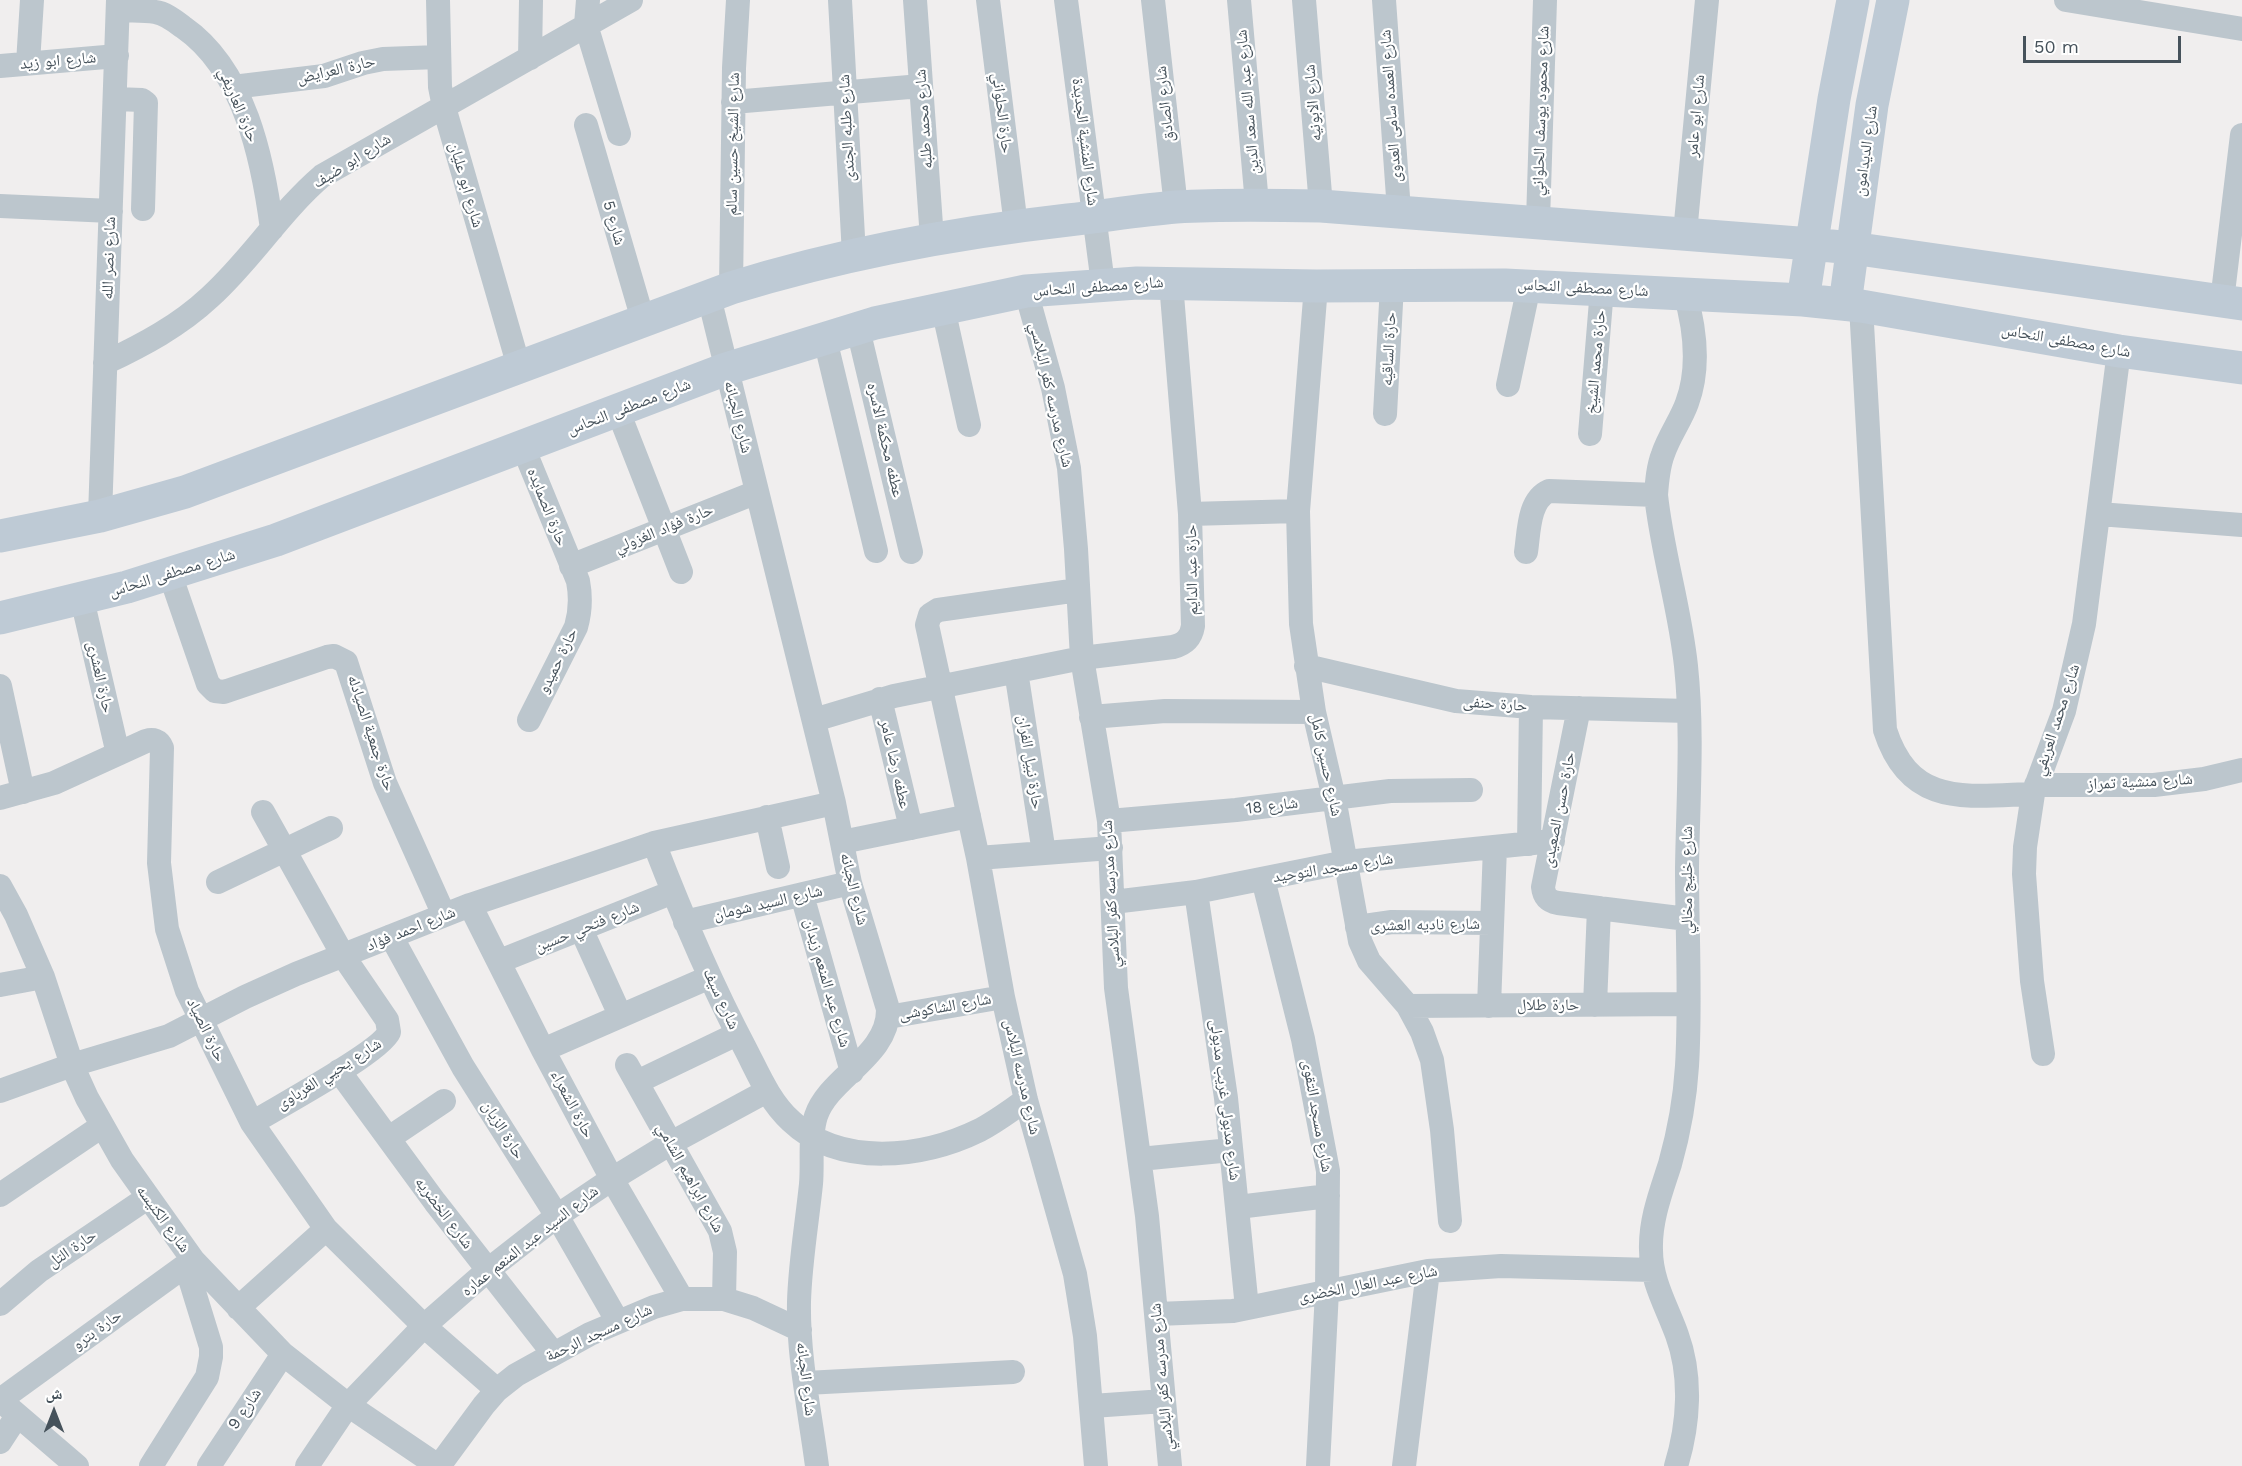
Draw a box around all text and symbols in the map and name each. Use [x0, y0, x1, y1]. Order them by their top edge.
scale bar [2026, 24, 2184, 62]
street label: شارع محمود يوسف الحلواني [1528, 25, 1554, 197]
street label: شارع عبد الله سعد الدين [1232, 29, 1264, 175]
street label: شارع العمده سامى العدوى [1376, 29, 1406, 183]
text: 50 m [2034, 36, 2079, 57]
street label: شارع ابو زيد [19, 48, 97, 74]
street label: حارة العرايض [295, 52, 377, 88]
street label: شارع الابونيه [1300, 64, 1326, 142]
street label: حارة العاريفي [214, 65, 262, 145]
street label: شارع الصادق [1151, 65, 1179, 143]
street label: شارع محمد طلبه [911, 69, 937, 169]
street label: شارع الشيخ حسين سالم [722, 72, 744, 216]
street label: حارة الحلواني [988, 72, 1016, 154]
street label: شارع طلبه الجندى [835, 74, 859, 182]
street label: شارع ابو عامر [1683, 74, 1709, 158]
street label: شارع المنشية الجديدة [1068, 77, 1102, 207]
street label: شارع الديدامون [1850, 104, 1882, 198]
street label: شارع ابو ضيف [309, 129, 395, 193]
street label: شارع ابو عليان [445, 140, 487, 230]
street label: شارع 5 [599, 199, 629, 247]
street label: شارع نصر الله [98, 216, 120, 300]
street label: شارع مصطفى النحاس [1032, 273, 1164, 301]
street label: شارع مصطفى النحاس [1517, 275, 1649, 301]
street label: حارة محمد الشيخ [1582, 309, 1610, 415]
street label: حارة الساقيه [1377, 312, 1401, 386]
street label: شارع مصطفى النحاس [2000, 320, 2132, 362]
street label: شارع مدرسه كفر البلاسي [1025, 321, 1077, 469]
street label: شارع مصطفى النحاس [564, 375, 694, 439]
street label: شارع الجبانه [720, 379, 756, 455]
street label: عطفه محكمة الاسره [862, 381, 908, 499]
street label: حارة الصمايده [523, 465, 571, 549]
street label: حارة فؤاد الغزولي [612, 500, 716, 558]
street label: حارة عبد الدايم [1182, 524, 1202, 616]
street label: شارع مصطفى النحاس [107, 545, 237, 601]
street label: حارة حميدو [534, 625, 582, 697]
street label: حارة العشرى [82, 639, 118, 715]
street label: شارع محمد العريفي [2030, 662, 2084, 778]
street label: حارة جمعية الصيادله [343, 673, 399, 793]
street label: حارة حنفى [1462, 692, 1528, 716]
street label: شارع حسين كامل [1306, 712, 1346, 818]
street label: حارة نبيل الفران [1013, 714, 1047, 810]
street label: عطفه رضا عامر [875, 717, 915, 811]
street label: حارة حسن الصعيدى [1538, 751, 1580, 869]
street label: شارع منشية تمراز [2087, 770, 2193, 794]
street label: شارع 18 [1245, 793, 1299, 819]
street label: شارع مدرسه كفر البلاسي [1098, 820, 1124, 968]
street label: شارع خليج مخالي [1677, 826, 1697, 934]
street label: شارع مسجد التوحيد [1272, 849, 1394, 887]
street label: شارع الجبانه [836, 851, 872, 927]
street label: شارع السيد شومان [712, 881, 824, 925]
street label: شارع فتحي حسين [532, 897, 642, 957]
street label: شارع احمد فؤاد [364, 902, 458, 956]
street label: شارع ناديه العشرى [1370, 914, 1480, 936]
street label: شارع عبد المنعم زيدان [799, 916, 855, 1050]
street label: شارع سيف [699, 965, 743, 1033]
street label: شارع الشاكوشى [897, 989, 993, 1025]
street label: حارة الصياد [182, 995, 230, 1065]
street label: حارة طلال [1517, 995, 1579, 1015]
street label: شارع مدرسه البلاس [999, 1017, 1045, 1137]
street label: شارع مدبولى غريب مدبولى [1206, 1018, 1244, 1182]
street label: شارع يحيي الغرباوى [273, 1034, 385, 1114]
street label: شارع مسجد التقوى [1298, 1058, 1336, 1174]
street label: حارة الشعراء [546, 1067, 598, 1141]
street label: حارة الزيان [478, 1097, 528, 1163]
street label: شارع ابراهيم الشامي [652, 1120, 728, 1236]
street label: شارع الخضريه [411, 1173, 477, 1253]
street label: شارع السيد عبد المنعم عماره [458, 1181, 602, 1301]
street label: شارع الكنيسه [132, 1182, 194, 1256]
street label: حارة التل [44, 1226, 100, 1272]
street label: شارع عبد العال الخضرى [1297, 1261, 1439, 1307]
street label: شارع مسجد الرحمة [543, 1300, 655, 1366]
street label: شارع مدرسه كفر البلاسي [1146, 1302, 1178, 1452]
street label: حارة بترو [69, 1306, 125, 1354]
street label: شارع الجبانه [792, 1341, 820, 1417]
north arrow [24, 1382, 84, 1442]
text: ش [46, 1384, 62, 1403]
street label: شارع 9 [224, 1385, 266, 1433]

